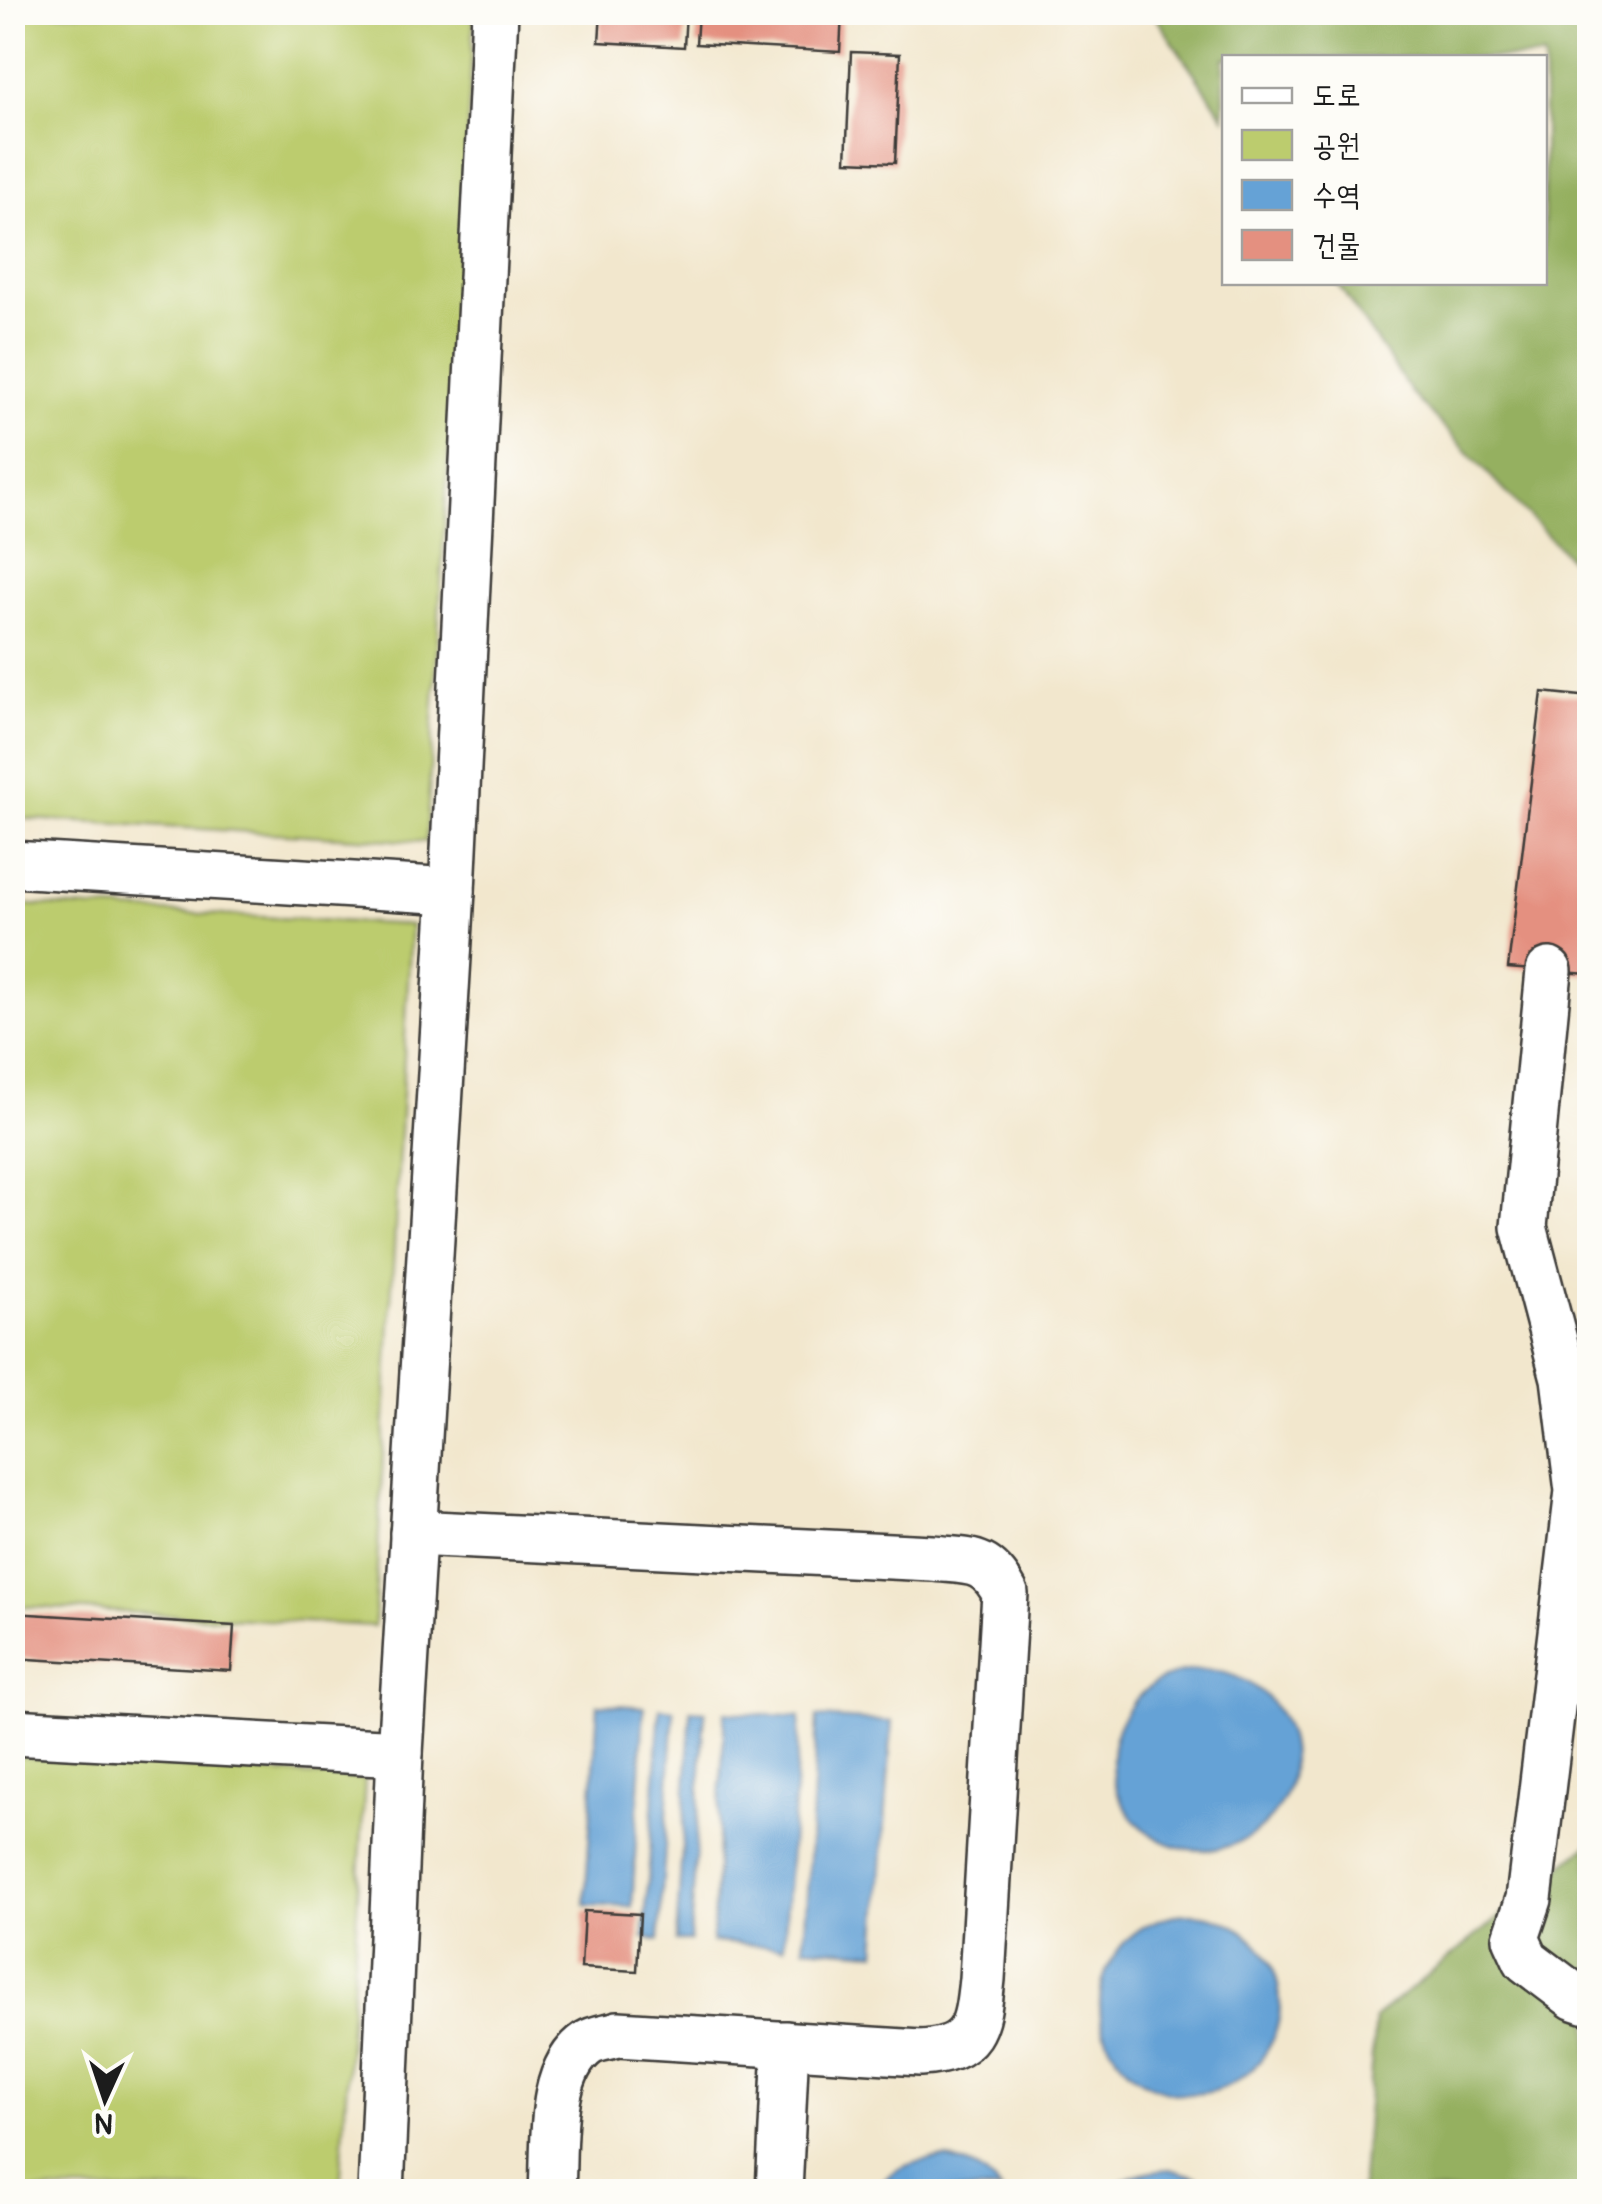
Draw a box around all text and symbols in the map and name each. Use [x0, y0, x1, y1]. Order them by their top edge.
legend [1222, 55, 1547, 285]
text: 도로 [1312, 77, 1360, 114]
text: 공원 [1312, 127, 1360, 164]
text: 수역 [1312, 177, 1360, 214]
text: 건물 [1312, 227, 1360, 264]
north arrow [55, 2049, 155, 2149]
text: N [93, 2104, 114, 2140]

